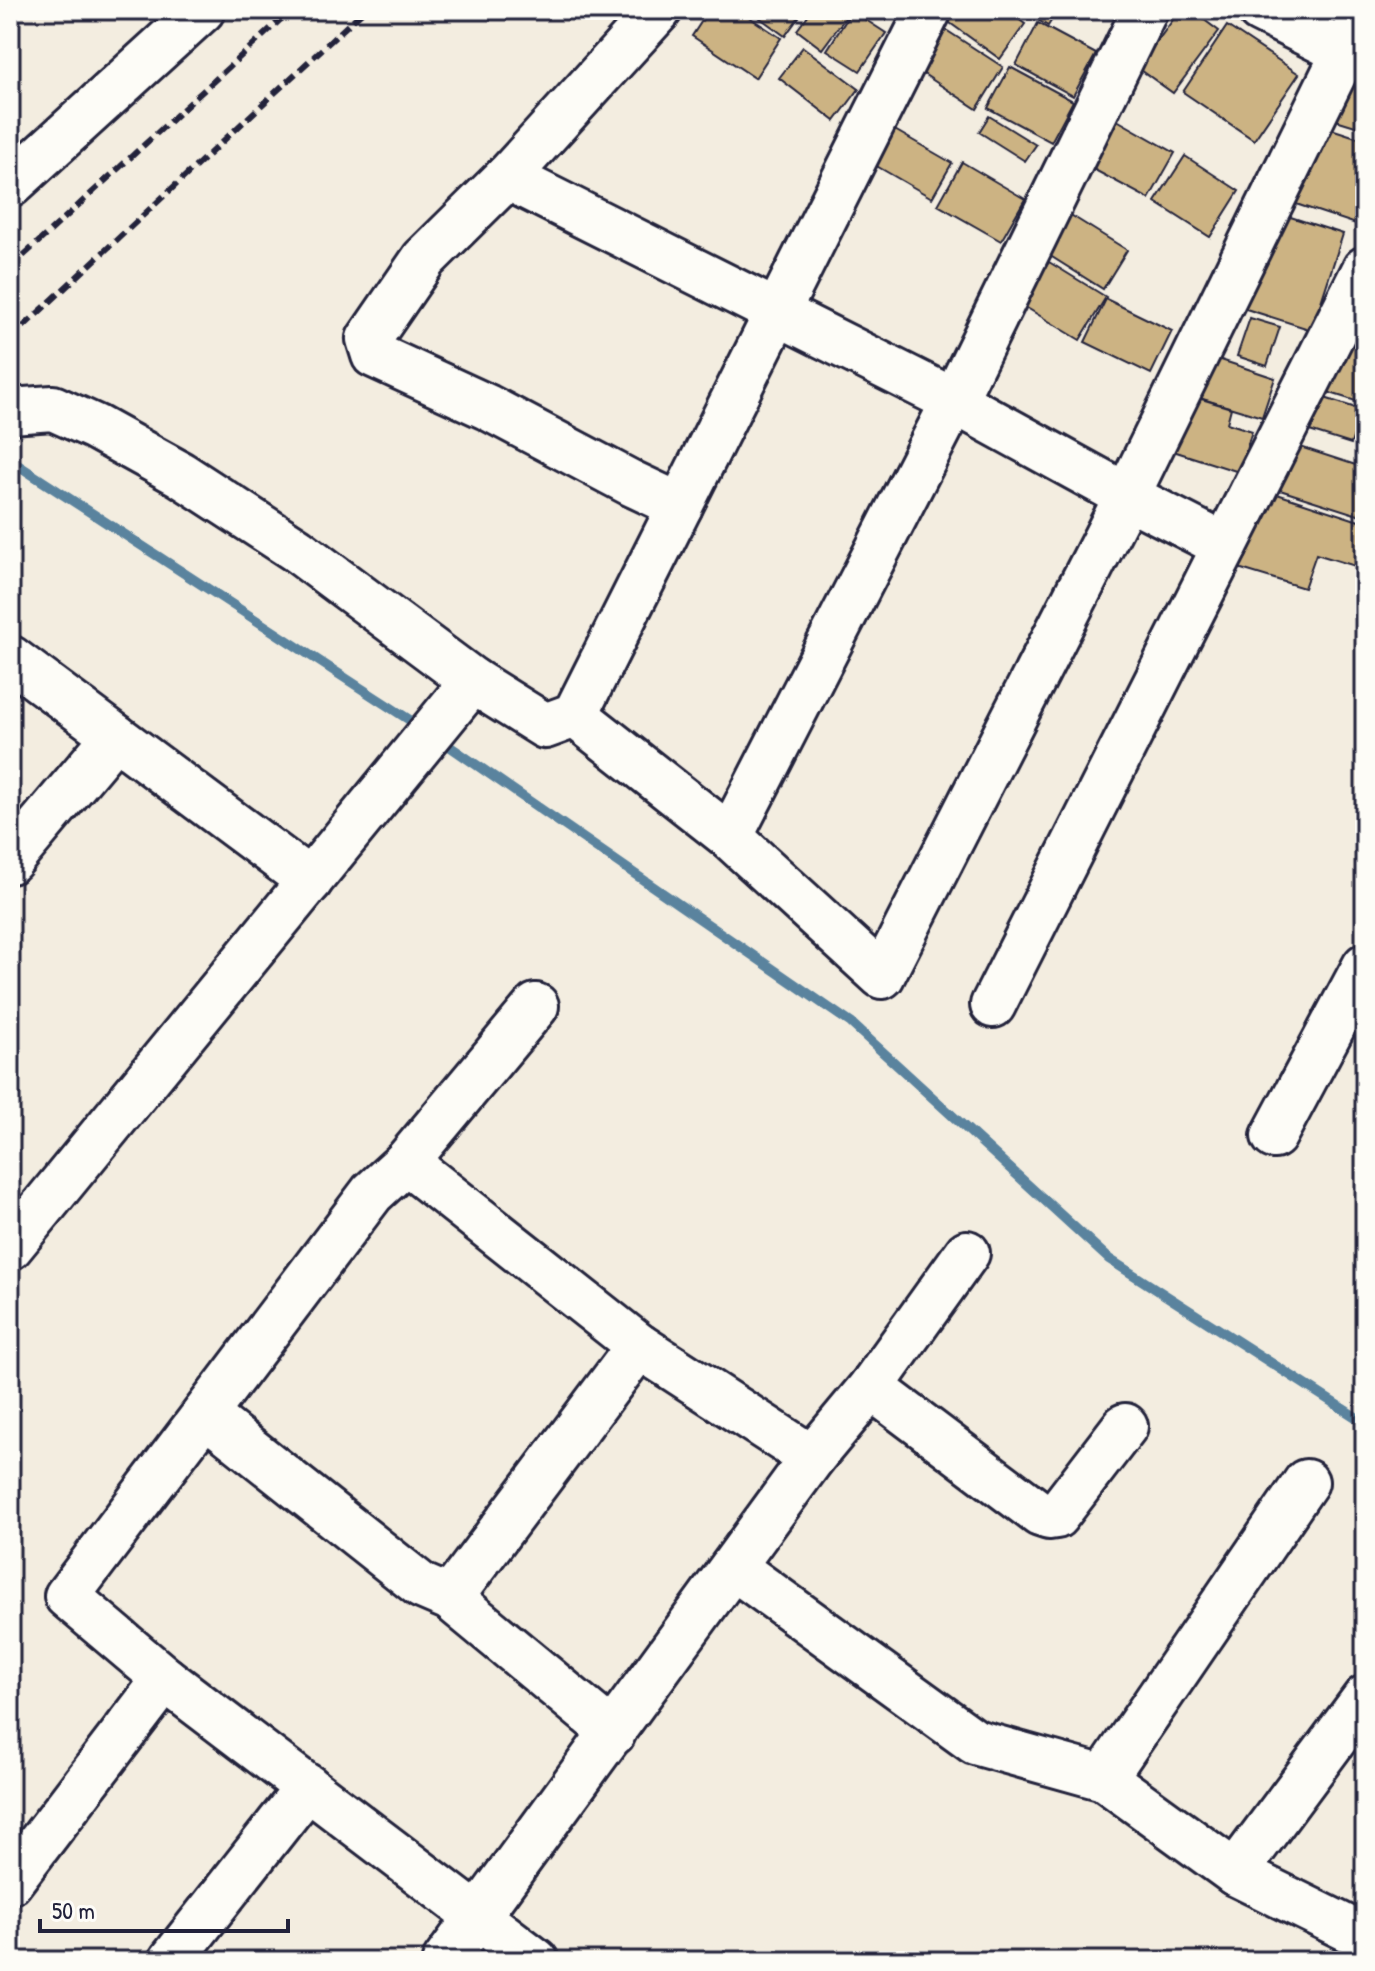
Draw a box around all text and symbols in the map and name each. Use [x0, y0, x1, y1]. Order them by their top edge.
scale bar [40, 1883, 288, 1933]
text: 50 m [52, 1894, 95, 1926]

